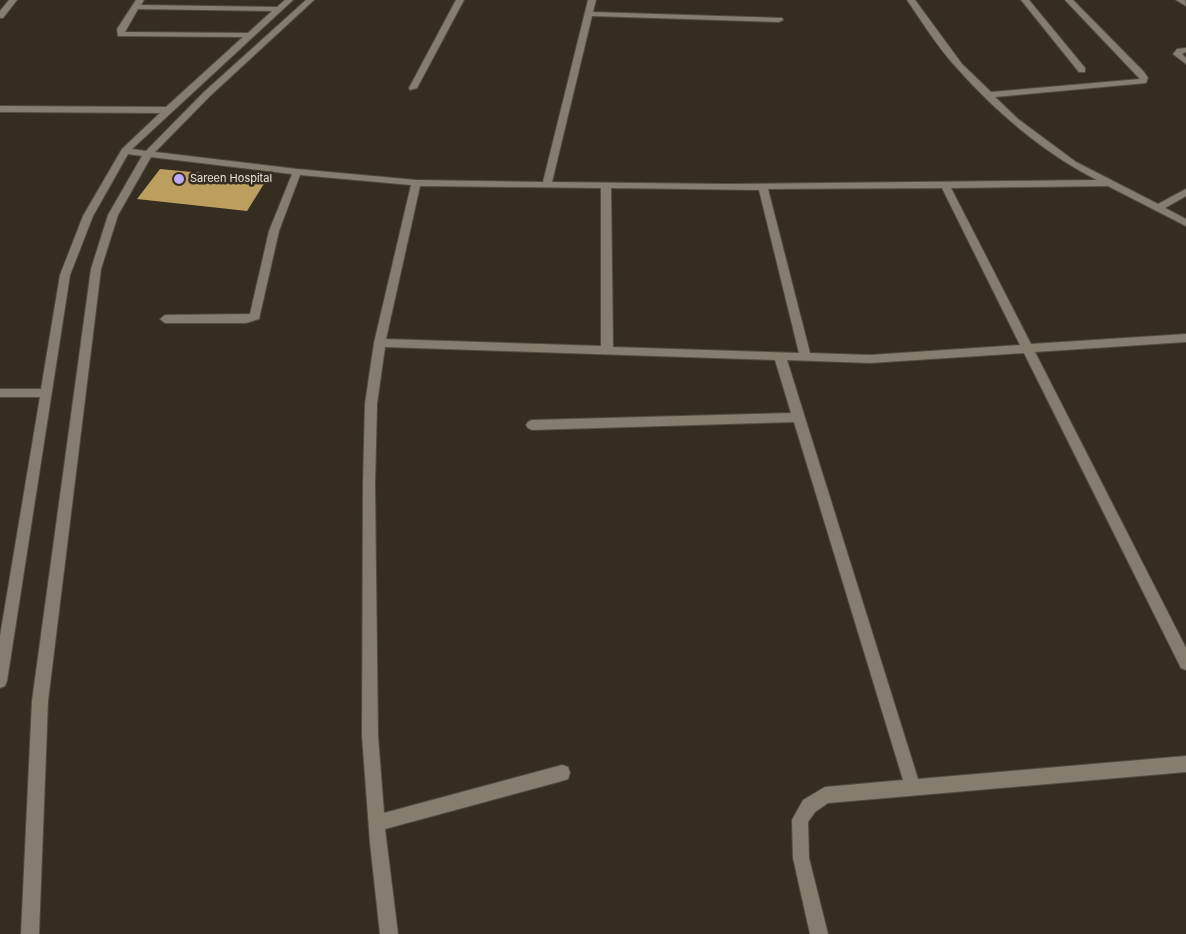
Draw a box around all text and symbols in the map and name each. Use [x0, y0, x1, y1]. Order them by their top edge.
marker: Sareen Hospital [172, 172, 186, 186]
place label: Sareen Hospital [190, 172, 272, 186]

